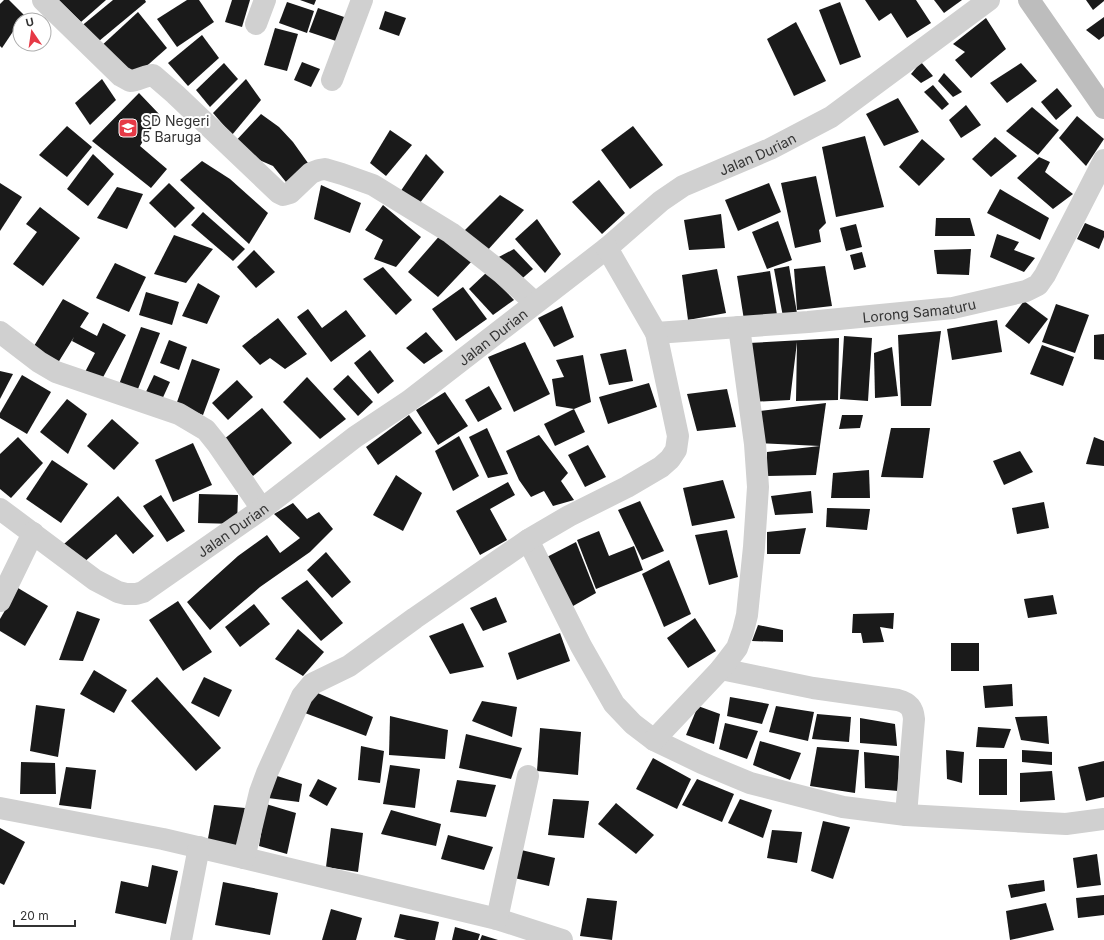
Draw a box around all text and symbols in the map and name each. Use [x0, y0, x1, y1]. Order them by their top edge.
north arrow [12, 12, 52, 52]
text: U [24, 15, 35, 30]
place label: SD Negeri 5 Baruga [142, 112, 209, 145]
school or university icon: SD Negeri 5 Baruga [117, 117, 139, 139]
street label: Jalan Durian [716, 129, 799, 178]
street label: Lorong Samaturu [862, 295, 977, 325]
street label: Jalan Durian [454, 305, 530, 369]
street label: Jalan Durian [194, 499, 271, 560]
scale bar [14, 902, 75, 928]
text: 20 m [20, 908, 49, 923]

